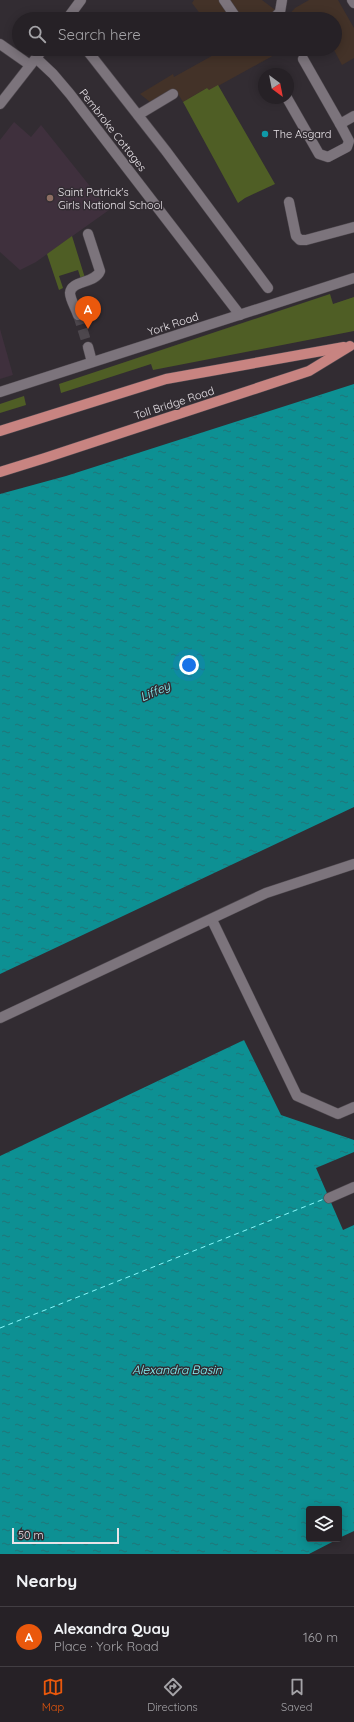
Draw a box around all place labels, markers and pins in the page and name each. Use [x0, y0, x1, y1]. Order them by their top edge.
place label: The Asgard [273, 127, 332, 141]
marker: The Asgard [260, 129, 270, 139]
place label: Saint Patrick's Girls National School [58, 185, 163, 212]
marker: Saint Patrick's Girls National School [45, 193, 55, 203]
pin: A [75, 296, 101, 329]

